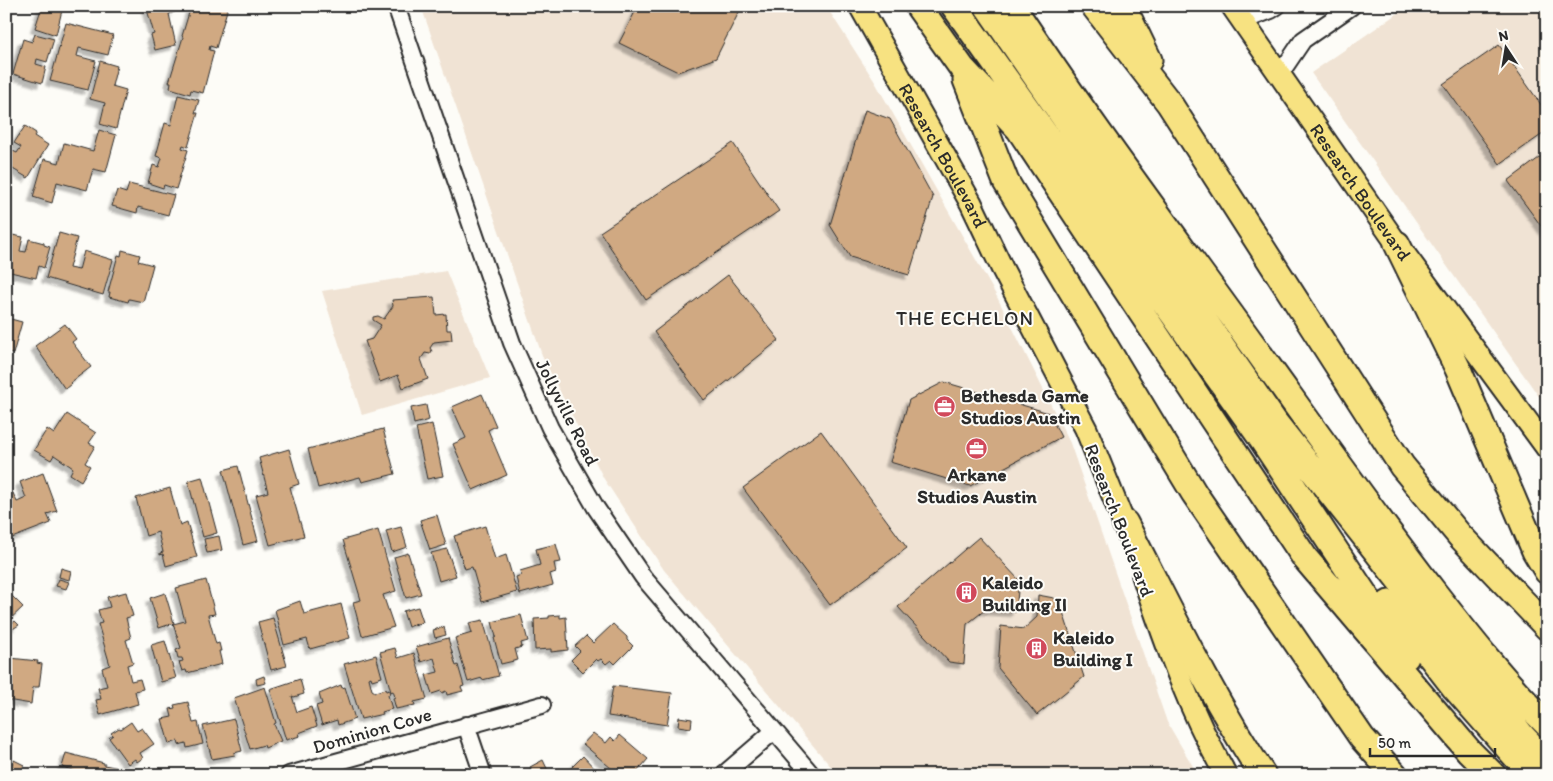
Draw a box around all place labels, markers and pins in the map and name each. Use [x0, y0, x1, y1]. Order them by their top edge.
place label: Bethesda Game Studios Austin [961, 384, 1089, 429]
office icon: Bethesda Game Studios Austin [933, 394, 957, 418]
office icon: Arkane Studios Austin [965, 436, 989, 460]
place label: Arkane Studios Austin [917, 463, 1037, 508]
place label: Kaleido Building II [982, 571, 1067, 616]
building icon: Kaleido Building II [954, 581, 978, 605]
place label: Kaleido Building I [1053, 626, 1133, 671]
building icon: Kaleido Building I [1025, 636, 1049, 660]

